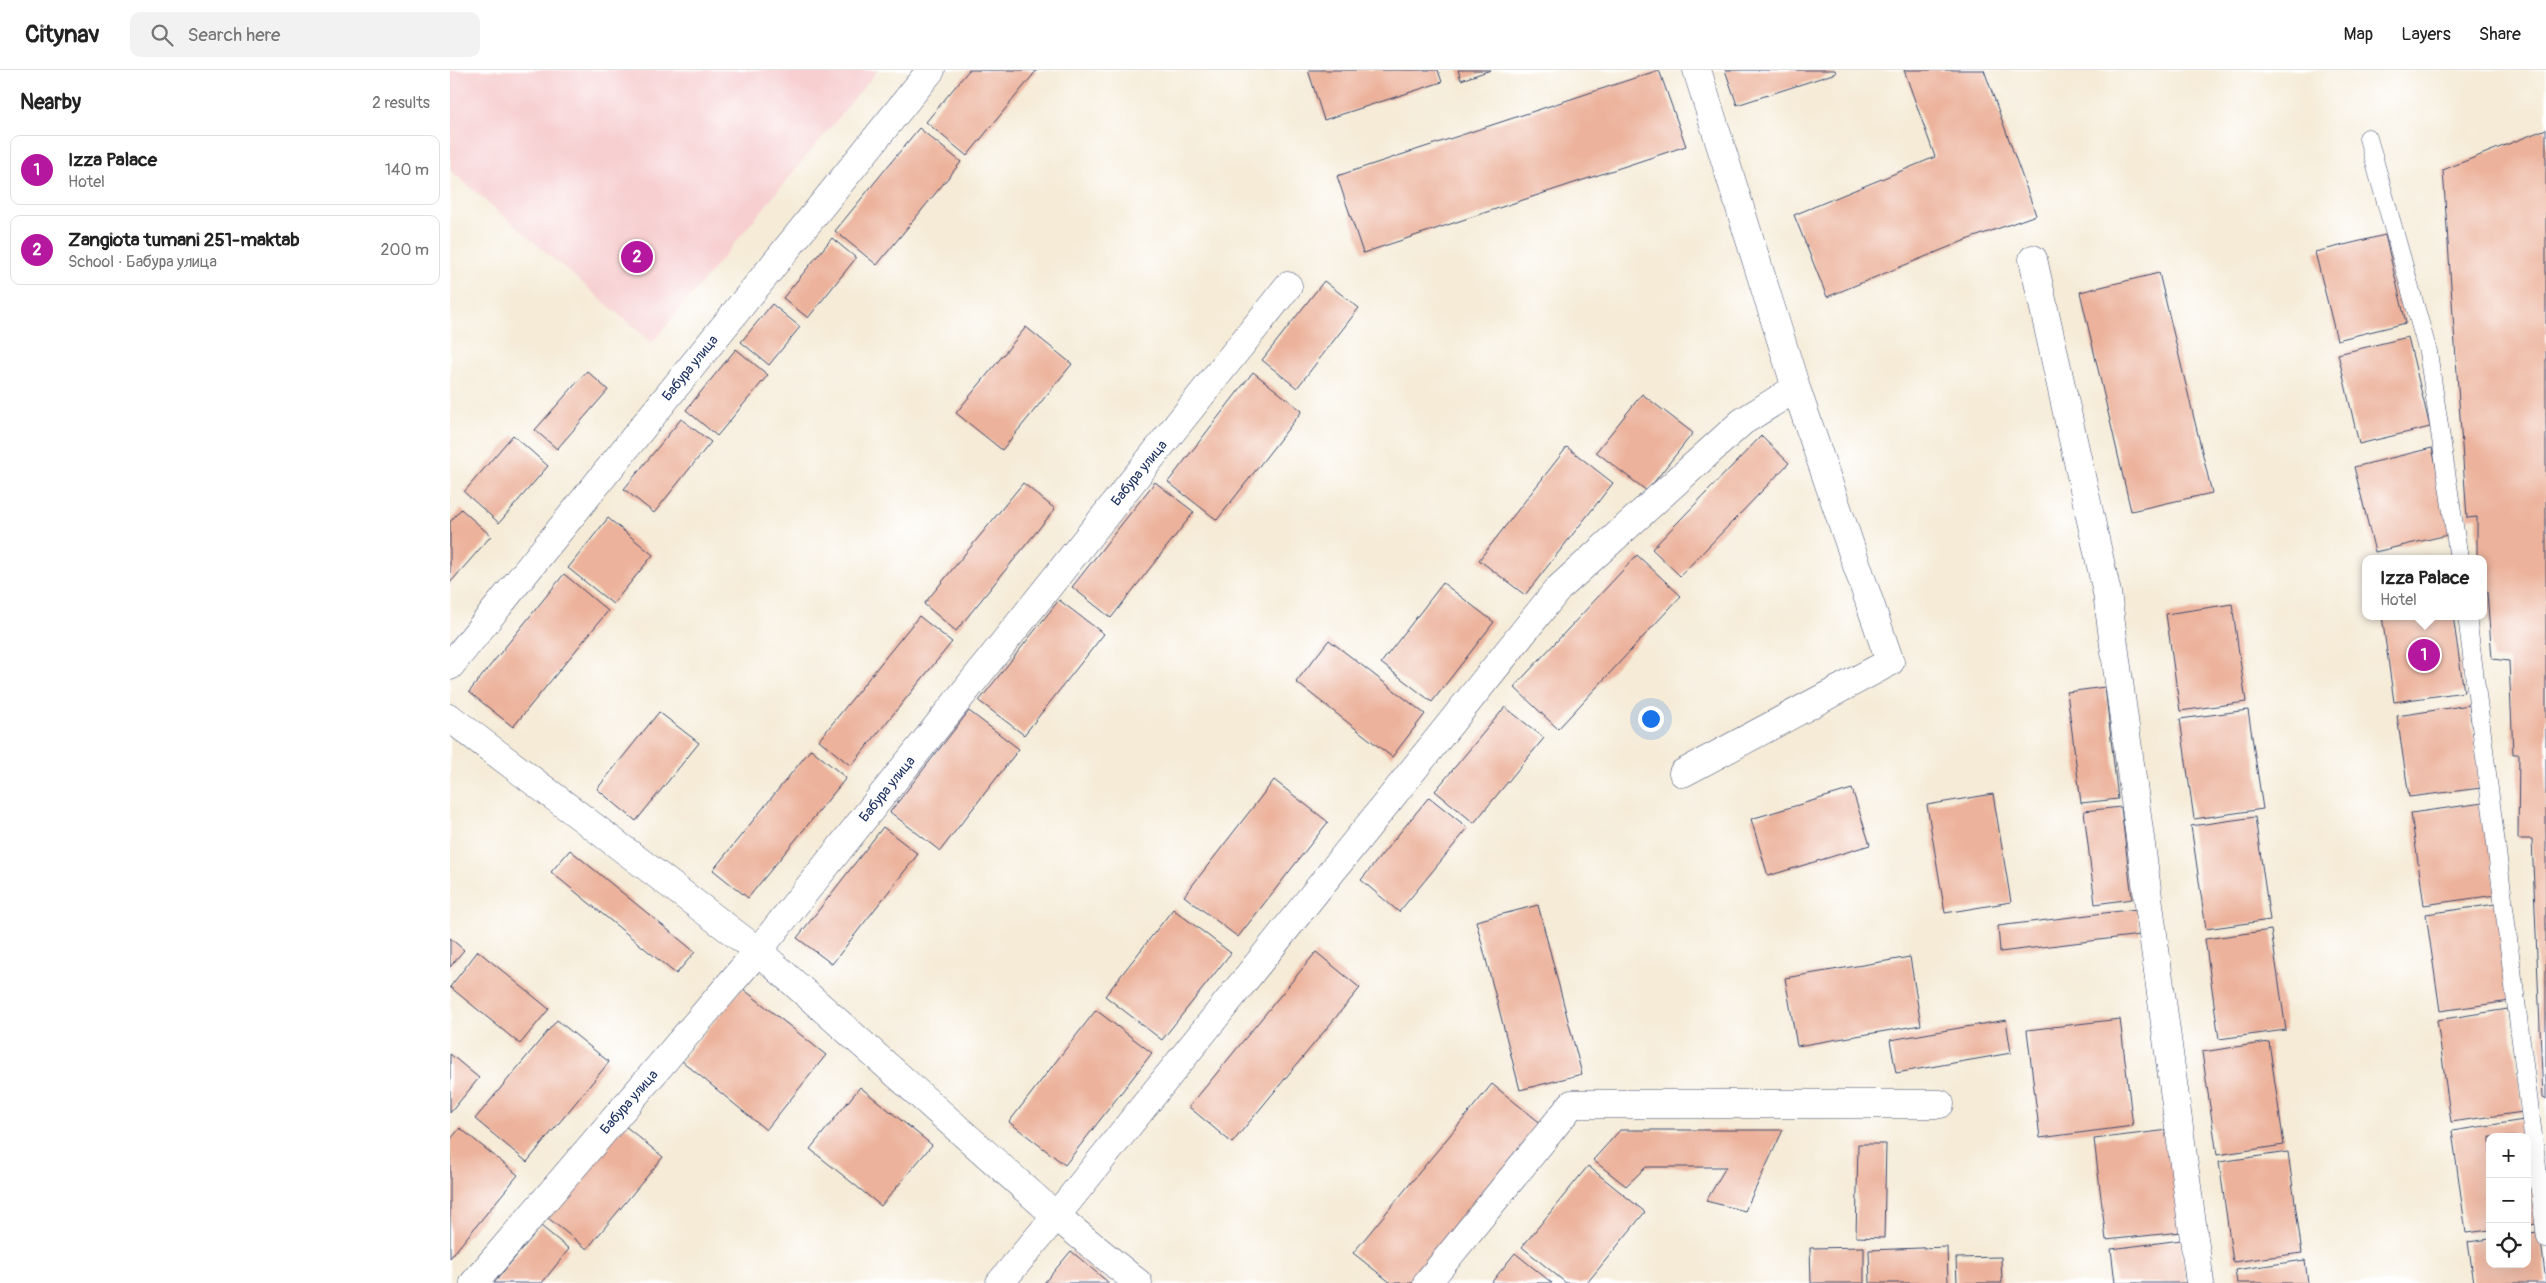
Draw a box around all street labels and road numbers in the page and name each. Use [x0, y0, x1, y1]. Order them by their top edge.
street label: Бабура улица [658, 332, 722, 404]
street label: Бабура улица [1107, 437, 1171, 509]
street label: Бабура улица [855, 753, 919, 825]
street label: Бабура улица [596, 1066, 662, 1138]

